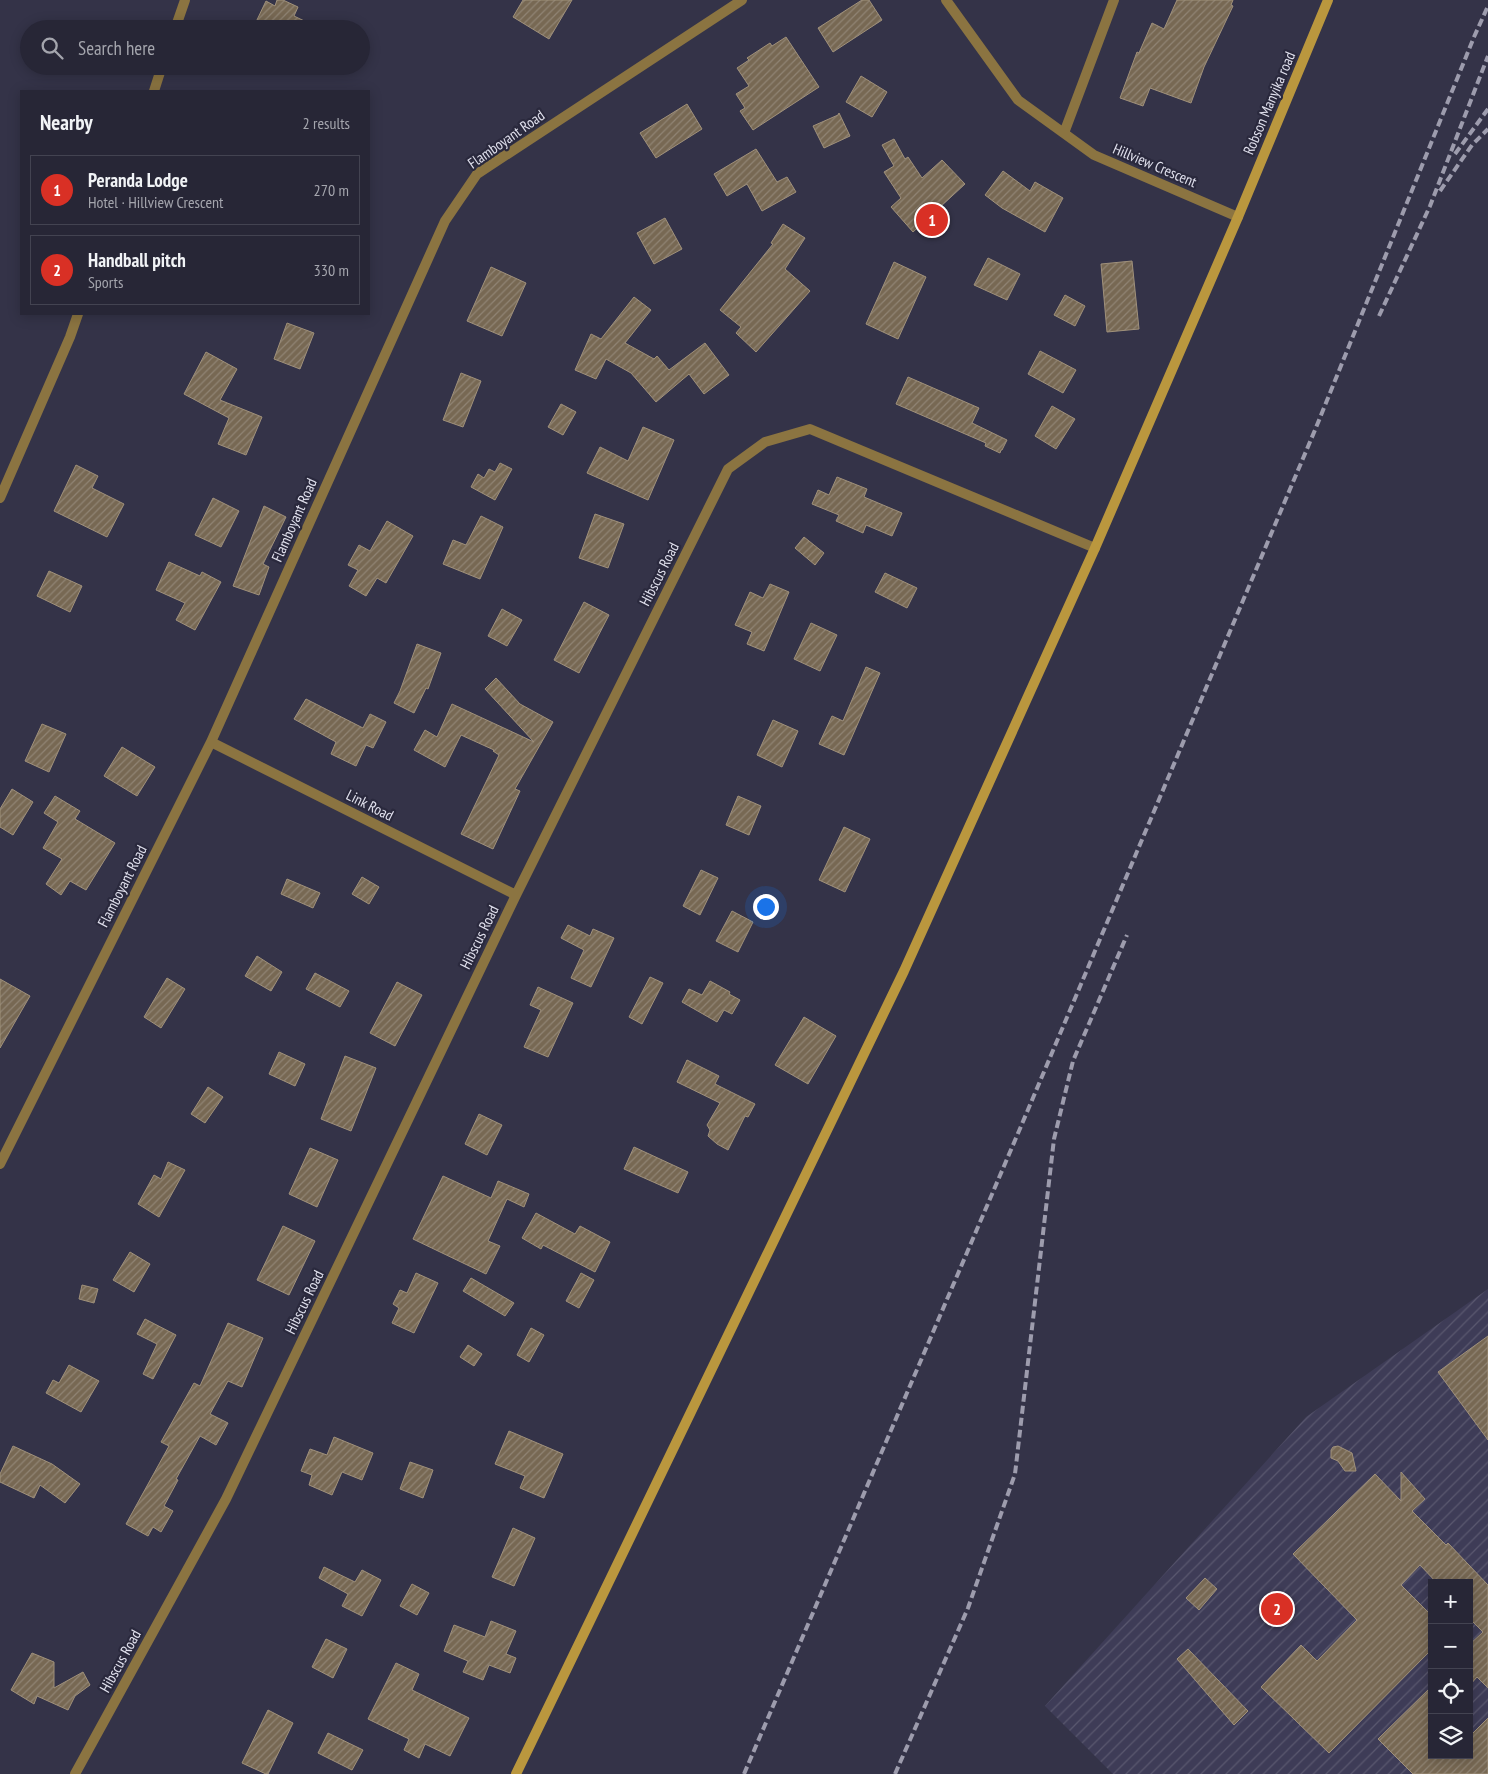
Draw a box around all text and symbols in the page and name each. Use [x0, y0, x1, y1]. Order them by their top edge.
search box [20, 20, 370, 75]
icon: search [38, 34, 66, 62]
text: Search here [78, 36, 155, 60]
street label: Robson Manyika road [1239, 49, 1299, 157]
street label: Flamboyant Road [464, 106, 548, 172]
text: Nearby [40, 109, 93, 136]
text: 2 results [303, 113, 350, 133]
street label: Hillview Crescent [1110, 139, 1200, 191]
text: Peranda Lodge [88, 168, 188, 192]
text: 1 [53, 180, 61, 200]
text: 270 m [314, 180, 349, 200]
text: Hotel · Hillview Crescent [88, 192, 223, 212]
pin: 1 [916, 201, 948, 239]
text: Handball pitch [88, 248, 186, 272]
text: 2 [53, 260, 61, 280]
text: 330 m [314, 260, 349, 280]
text: Sports [88, 272, 123, 292]
street label: Flamboyant Road [267, 475, 321, 565]
street label: Hibscus Road [635, 539, 683, 609]
street label: Link Road [343, 785, 397, 825]
street label: Flamboyant Road [93, 842, 151, 930]
your location [753, 894, 779, 920]
street label: Hibscus Road [455, 902, 503, 972]
street label: Hibscus Road [280, 1267, 328, 1337]
map controls [1428, 1579, 1473, 1759]
button: + [1428, 1579, 1473, 1624]
pin: 2 [1261, 1590, 1293, 1628]
button: − [1428, 1624, 1473, 1669]
street label: Hibscus Road [95, 1626, 145, 1696]
button: locate [1428, 1669, 1473, 1714]
button: layers [1428, 1714, 1473, 1759]

